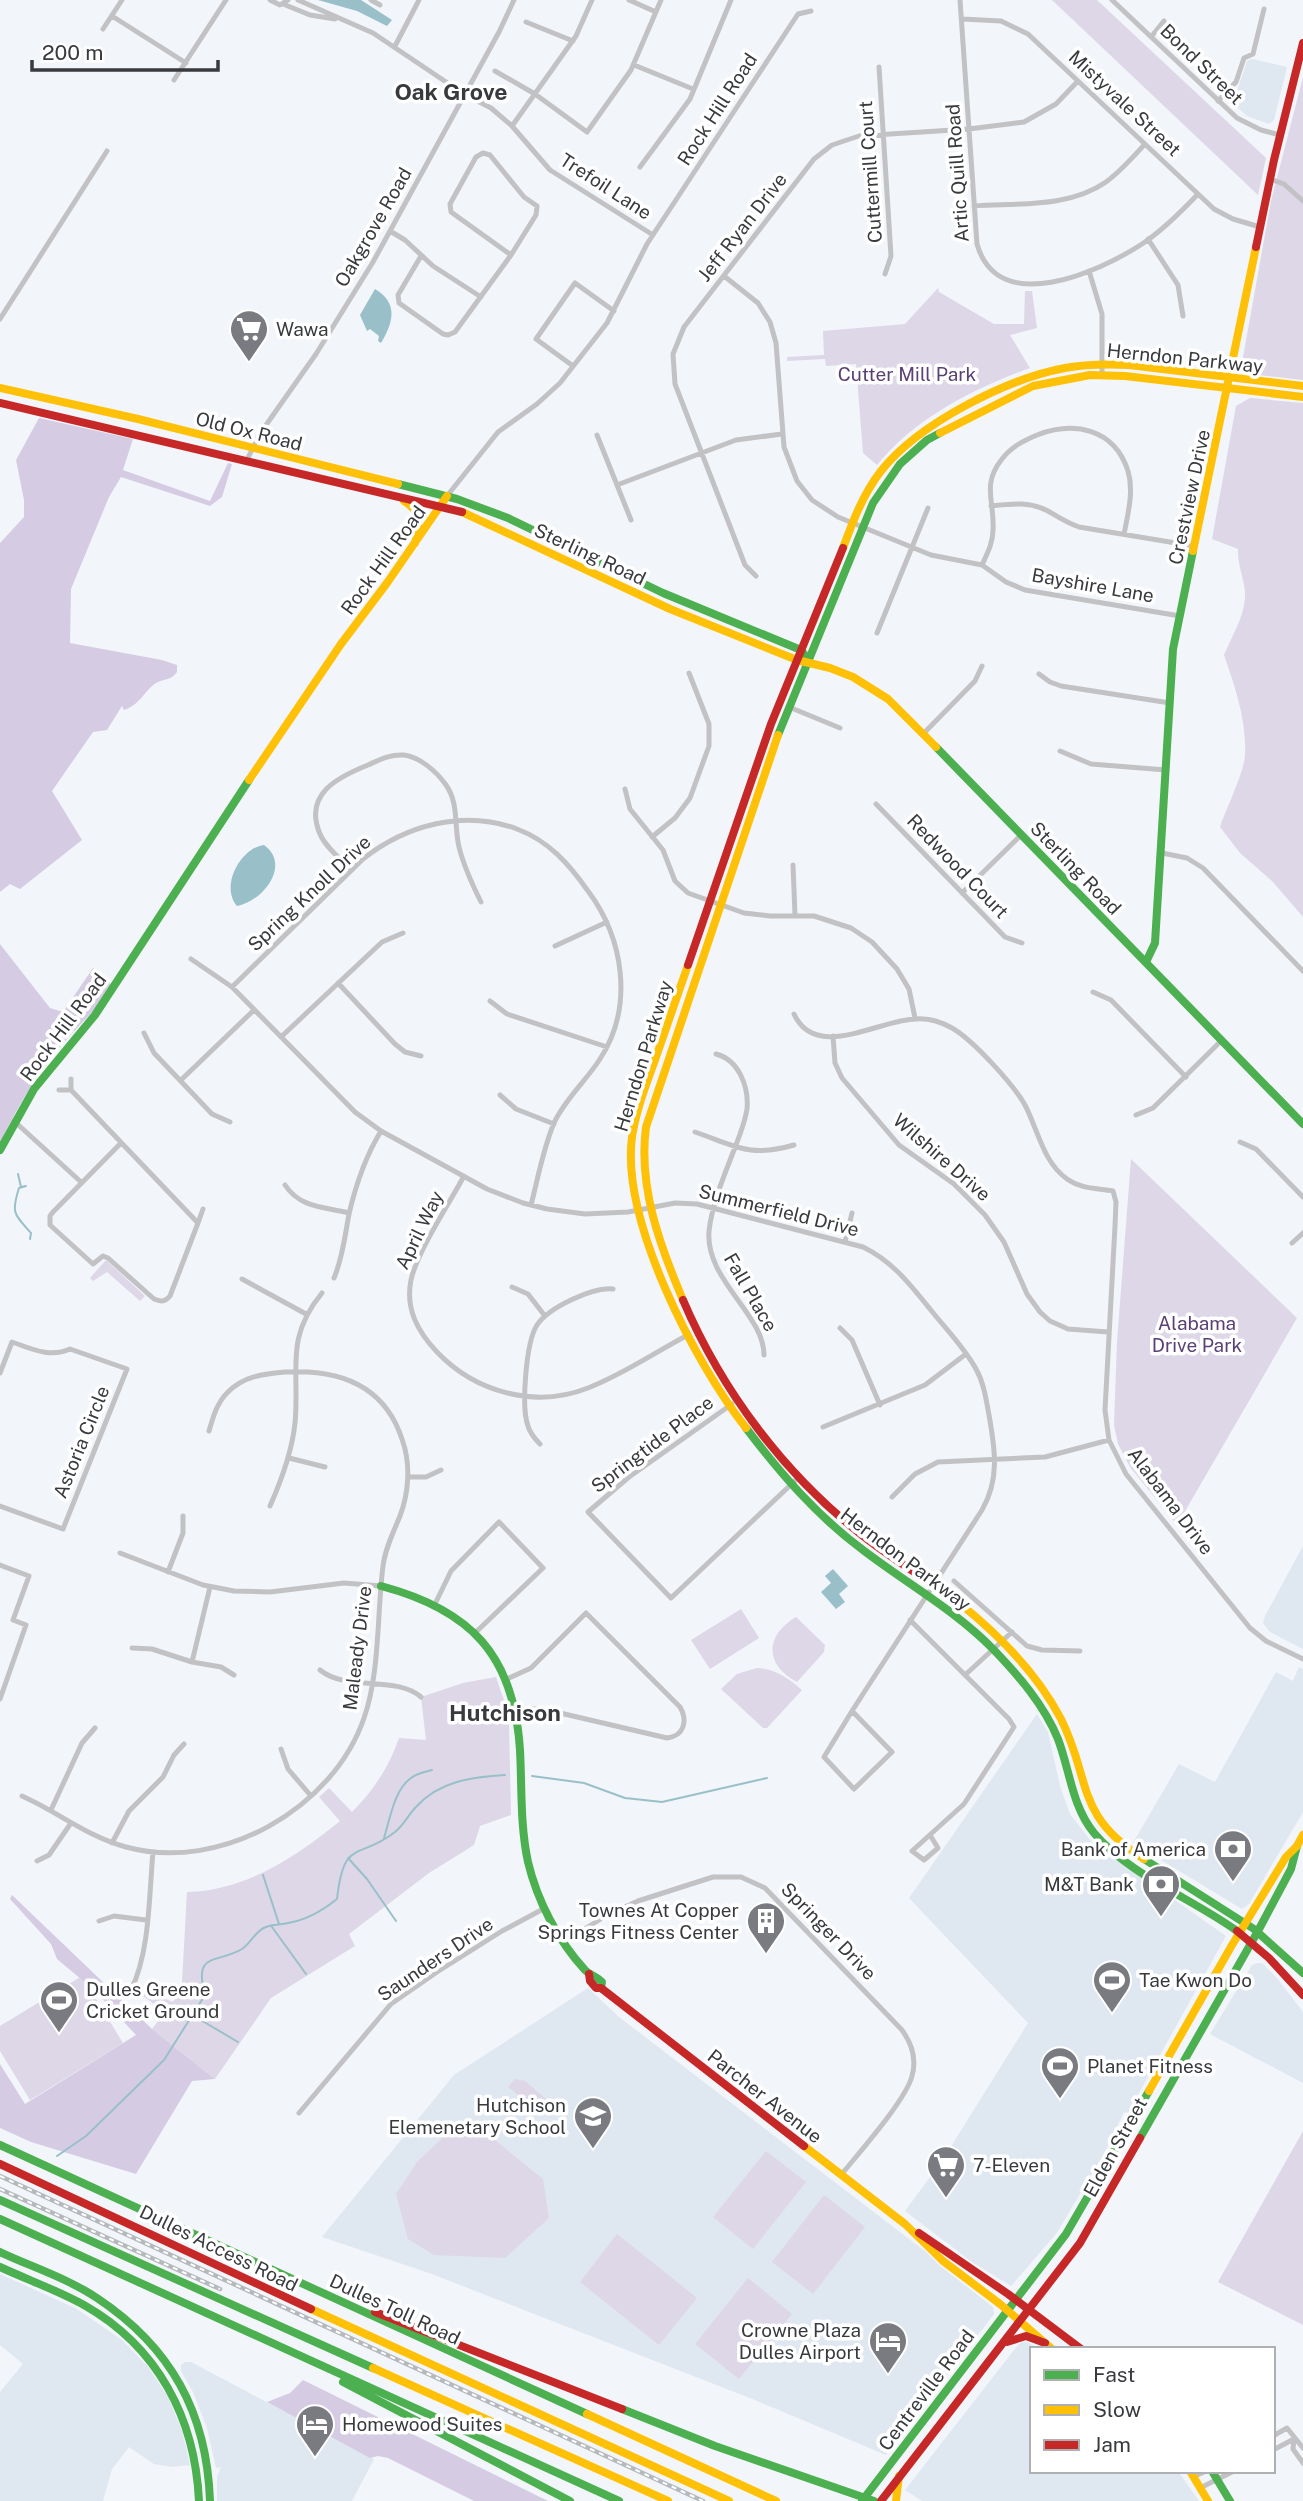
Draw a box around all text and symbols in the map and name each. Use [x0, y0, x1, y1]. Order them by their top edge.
street label: Bond Street [1156, 19, 1248, 109]
scale bar [32, 28, 217, 72]
text: 200 m [42, 40, 103, 65]
street label: Mistyvale Street [1065, 46, 1185, 160]
street label: Rock Hill Road [673, 49, 761, 169]
district label: Oak Grove [394, 78, 508, 105]
street label: Cuttermill Court [854, 100, 886, 244]
street label: Artic Quill Road [941, 103, 973, 243]
street label: Trefoil Lane [556, 148, 656, 224]
street label: Oakgrove Road [330, 164, 416, 290]
street label: Jeff Ryan Drive [693, 168, 791, 286]
supermarket icon: Wawa [228, 308, 270, 363]
place label: Wawa [276, 318, 329, 340]
street label: Herndon Parkway [1106, 339, 1264, 377]
park label: Cutter Mill Park [838, 363, 977, 385]
street label: Old Ox Road [193, 407, 305, 455]
street label: Crestview Drive [1164, 427, 1214, 567]
street label: Rock Hill Road [336, 501, 430, 619]
street label: Sterling Road [531, 519, 649, 589]
street label: Bayshire Lane [1030, 563, 1156, 607]
street label: Redwood Court [903, 809, 1013, 923]
street label: Sterling Road [1026, 817, 1126, 919]
street label: Spring Knoll Drive [243, 831, 375, 955]
street label: Rock Hill Road [15, 969, 111, 1085]
street label: Herndon Parkway [610, 978, 676, 1134]
street label: Wilshire Drive [889, 1109, 995, 1205]
street label: Summerfield Drive [697, 1179, 861, 1241]
street label: April Way [391, 1187, 447, 1273]
street label: Fall Place [720, 1249, 782, 1335]
park label: Alabama Drive Park [1152, 1312, 1243, 1356]
street label: Astoria Circle [48, 1383, 114, 1501]
street label: Springtide Place [587, 1391, 717, 1497]
street label: Alabama Drive [1124, 1443, 1218, 1559]
street label: Herndon Parkway [837, 1503, 975, 1615]
street label: Maleady Drive [338, 1585, 376, 1711]
district label: Hutchison [449, 1699, 561, 1726]
bank icon: Bank of America [1212, 1828, 1254, 1883]
place label: Bank of America [1061, 1838, 1206, 1860]
bank icon: M&T Bank [1140, 1863, 1182, 1918]
place label: M&T Bank [1044, 1873, 1134, 1895]
street label: Springer Drive [777, 1878, 881, 1984]
place label: Townes At Copper Springs Fitness Center [538, 1899, 739, 1943]
building icon: Townes At Copper Springs Fitness Center [745, 1900, 787, 1955]
street label: Saunders Drive [373, 1912, 497, 2006]
sports icon: Tae Kwon Do [1091, 1959, 1133, 2014]
place label: Tae Kwon Do [1139, 1969, 1252, 1991]
place label: Dulles Greene Cricket Ground [86, 1978, 219, 2022]
sports icon: Dulles Greene Cricket Ground [38, 1979, 80, 2034]
street label: Parcher Avenue [703, 2045, 827, 2147]
sports icon: Planet Fitness [1039, 2045, 1081, 2100]
place label: Planet Fitness [1087, 2055, 1213, 2077]
place label: Hutchison Elemenetary School [389, 2094, 566, 2138]
street label: Elden Street [1079, 2094, 1151, 2200]
school or university icon: Hutchison Elemenetary School [572, 2095, 614, 2150]
supermarket icon: 7-Eleven [925, 2144, 967, 2199]
place label: 7-Eleven [973, 2154, 1050, 2176]
street label: Dulles Access Road [136, 2200, 302, 2296]
street label: Dulles Toll Road [326, 2269, 464, 2349]
place label: Crowne Plaza Dulles Airport [739, 2319, 861, 2363]
hotel icon: Crowne Plaza Dulles Airport [867, 2320, 909, 2375]
street label: Centreville Road [874, 2325, 978, 2455]
legend [1030, 2347, 1275, 2473]
text: Fast [1093, 2362, 1135, 2387]
text: Slow [1093, 2397, 1141, 2422]
hotel icon: Homewood Suites [294, 2403, 336, 2458]
place label: Homewood Suites [342, 2413, 502, 2435]
text: Jam [1093, 2432, 1131, 2457]

